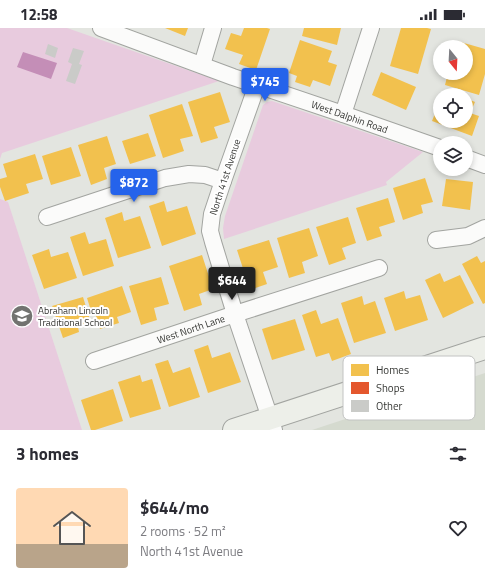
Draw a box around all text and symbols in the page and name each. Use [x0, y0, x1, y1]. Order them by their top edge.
text: 12:58 [20, 3, 57, 26]
north arrow [433, 40, 473, 80]
map controls [433, 40, 473, 176]
pin: $745 [241, 68, 289, 102]
text: $745 [250, 71, 280, 91]
button: locate [433, 88, 473, 128]
street label: West Dalphin Road [309, 96, 390, 137]
button: layers [433, 136, 473, 176]
street label: North 41st Avenue [206, 137, 244, 217]
pin: $872 [110, 169, 158, 203]
text: $872 [119, 172, 149, 192]
pin: $644 [208, 267, 256, 301]
text: $644 [217, 270, 247, 290]
school or university icon: Abraham Lincoln Traditional School [9, 303, 35, 329]
place label: Abraham Lincoln Traditional School [38, 303, 112, 330]
street label: West North Lane [155, 310, 227, 347]
legend [343, 356, 475, 420]
text: Homes [376, 362, 409, 378]
text: Shops [376, 380, 405, 396]
text: Other [376, 398, 403, 414]
text: 3 homes [16, 441, 79, 467]
icon: filters [447, 443, 469, 465]
text: $644/mo [140, 495, 209, 521]
icon: home [48, 504, 96, 552]
icon: heart [447, 517, 469, 539]
text: 2 rooms · 52 m² [140, 521, 226, 541]
text: North 41st Avenue [140, 541, 243, 561]

